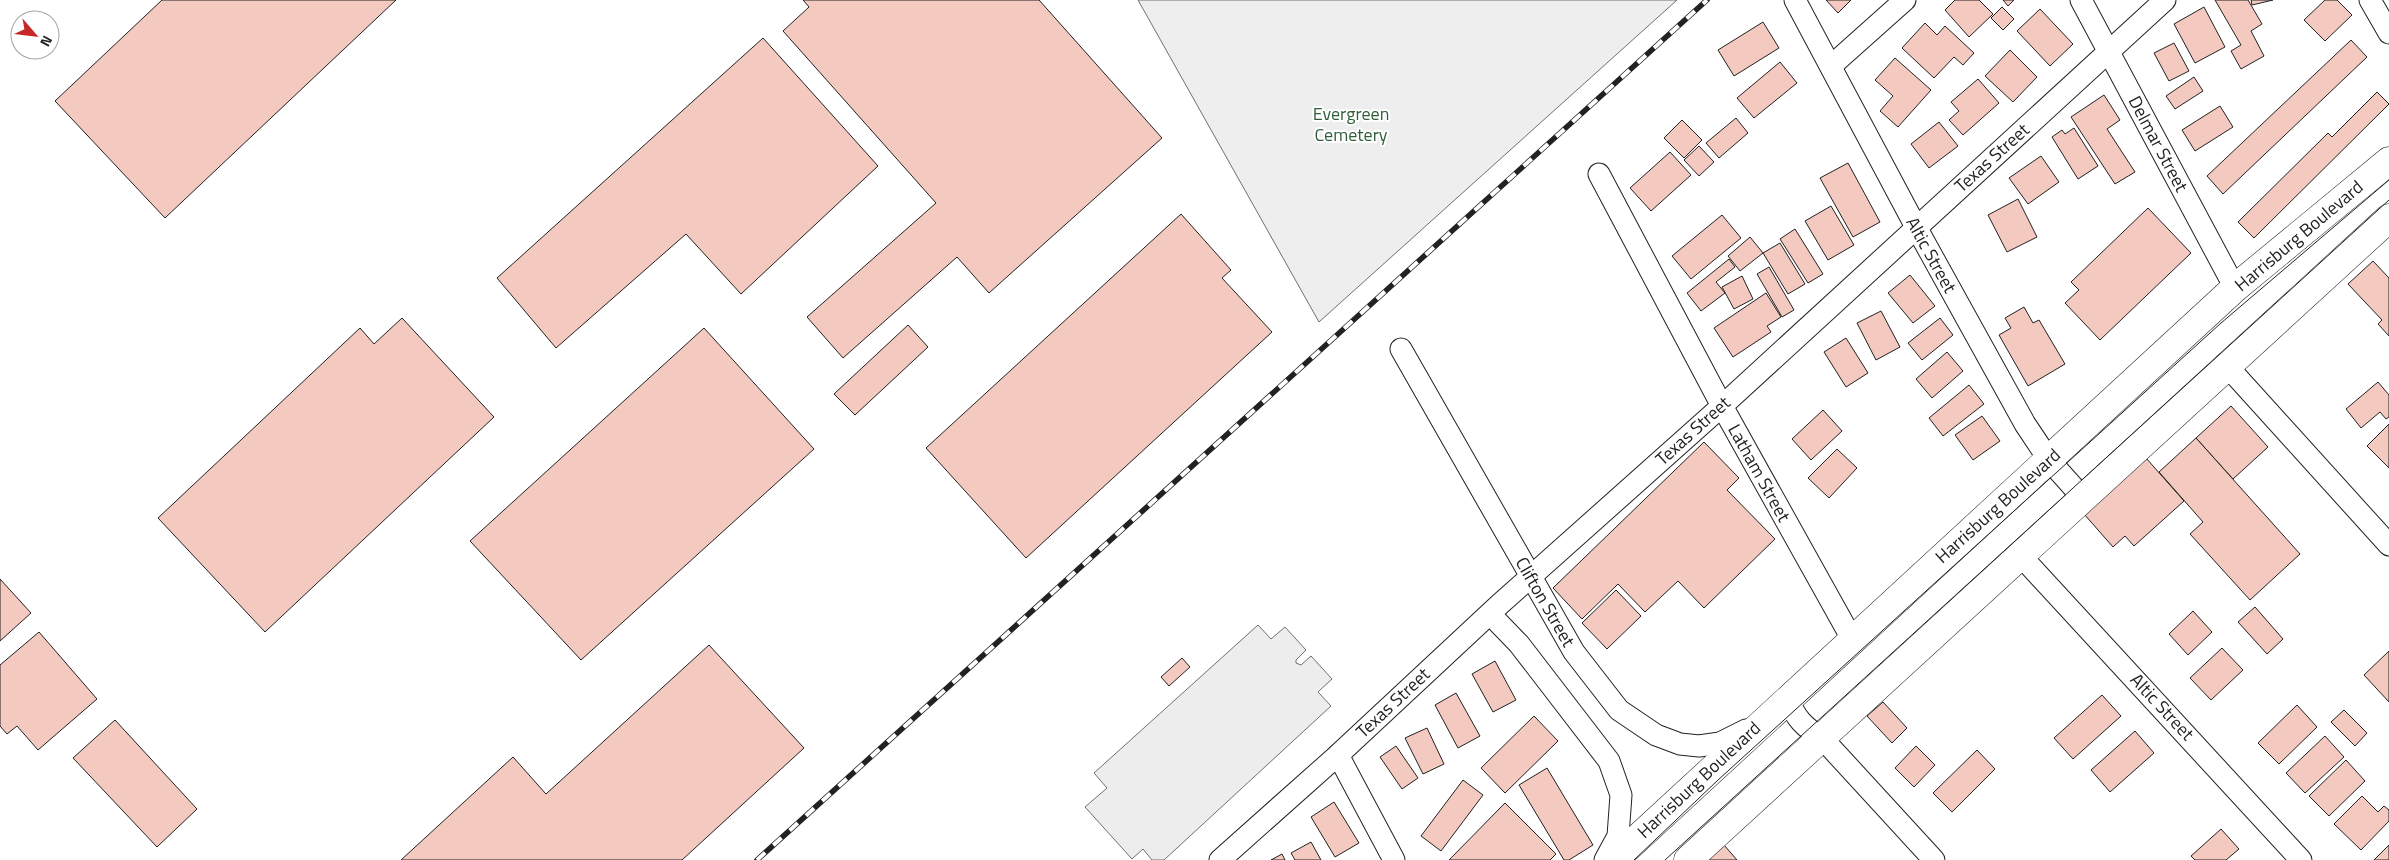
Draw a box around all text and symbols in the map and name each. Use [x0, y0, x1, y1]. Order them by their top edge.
north arrow [10, 10, 60, 60]
text: N [35, 32, 58, 51]
street label: Delmar Street [2122, 91, 2195, 197]
park label: Evergreen Cemetery [1313, 100, 1389, 148]
street label: Texas Street [1948, 116, 2036, 199]
street label: Harrisburg Boulevard [2228, 174, 2369, 298]
street label: Altic Street [1899, 212, 1964, 298]
street label: Texas Street [1649, 389, 1737, 472]
street label: Latham Street [1721, 419, 1798, 527]
street label: Harrisburg Boulevard [1929, 442, 2066, 569]
street label: Clifton Street [1509, 552, 1582, 652]
street label: Texas Street [1350, 661, 1436, 744]
street label: Altic Street [2124, 667, 2201, 747]
street label: Harrisburg Boulevard [1631, 715, 1767, 844]

